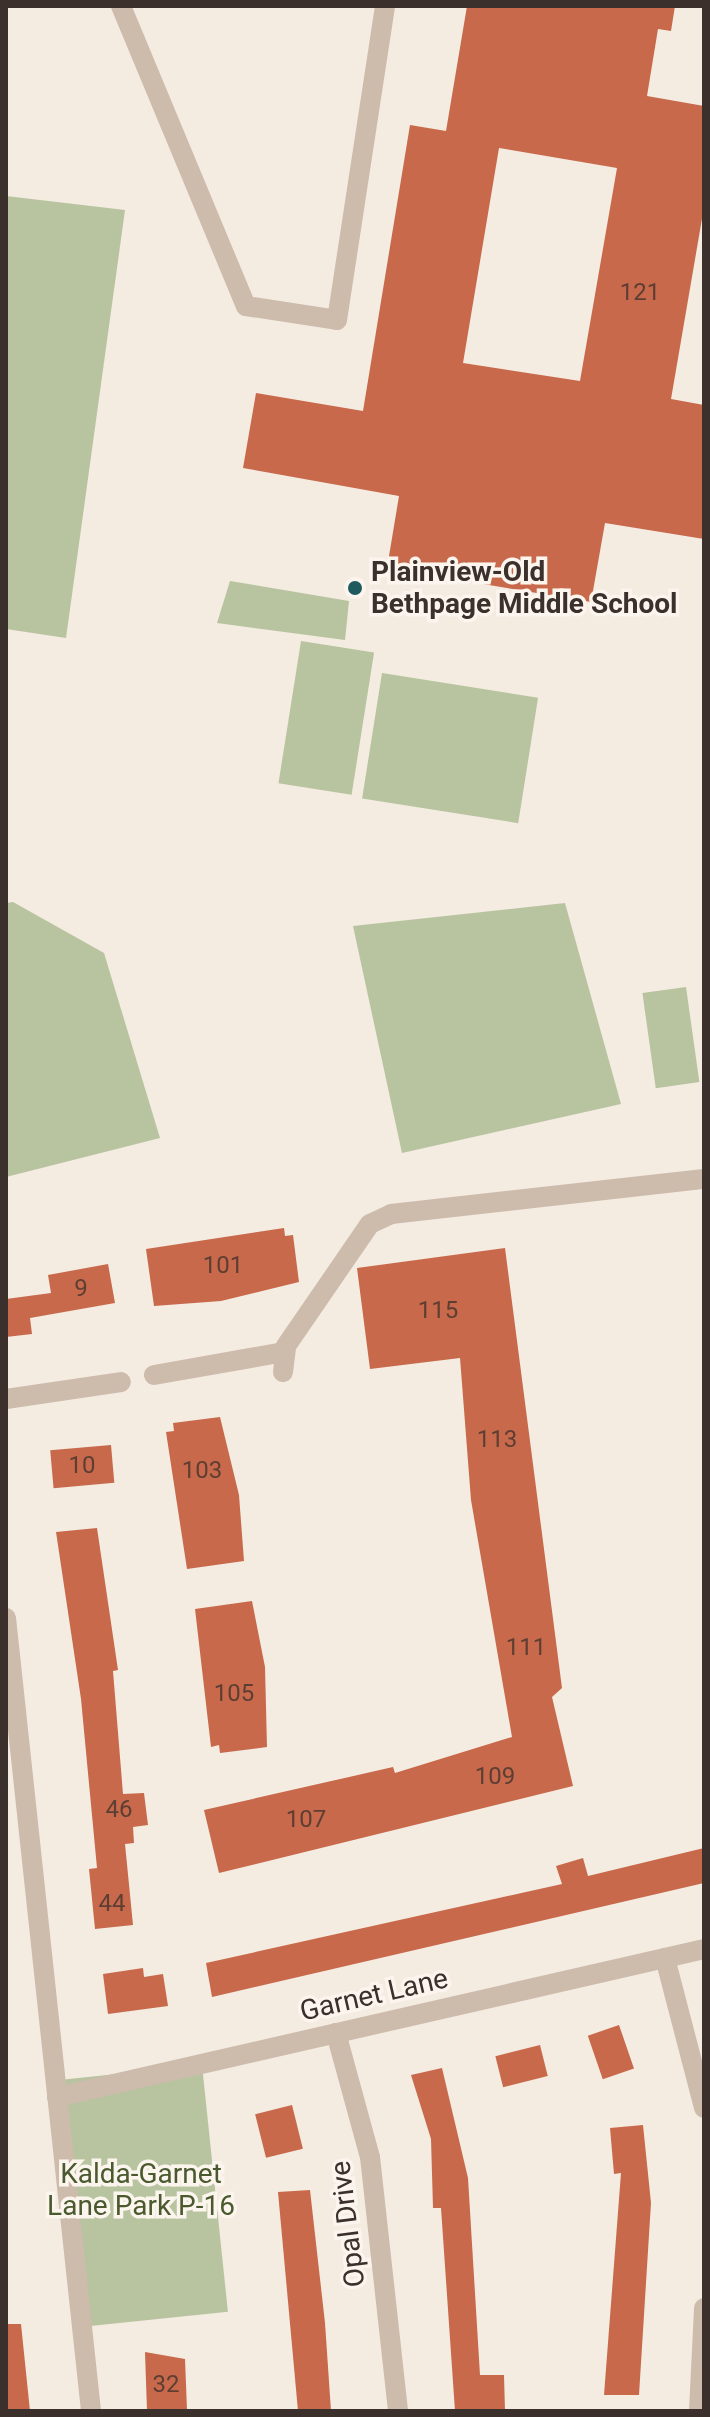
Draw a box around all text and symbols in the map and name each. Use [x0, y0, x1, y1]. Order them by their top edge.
house number: 121 [620, 279, 660, 307]
place label: Plainview-Old Bethpage Middle School [371, 555, 677, 621]
marker: Plainview-Old Bethpage Middle School [346, 579, 364, 597]
house number: 101 [203, 1252, 243, 1280]
house number: 9 [74, 1275, 88, 1303]
house number: 115 [418, 1297, 458, 1325]
house number: 113 [477, 1426, 517, 1454]
house number: 10 [69, 1452, 95, 1480]
house number: 103 [182, 1457, 222, 1485]
house number: 111 [506, 1634, 546, 1662]
house number: 105 [214, 1680, 254, 1708]
house number: 109 [475, 1763, 515, 1791]
house number: 46 [106, 1796, 132, 1824]
house number: 107 [286, 1806, 326, 1834]
house number: 44 [99, 1890, 125, 1918]
street label: Garnet Lane [297, 1962, 451, 2028]
park label: Kalda-Garnet Lane Park P-16 [47, 2157, 235, 2223]
street label: Opal Drive [324, 2159, 372, 2289]
house number: 32 [153, 2371, 179, 2399]

